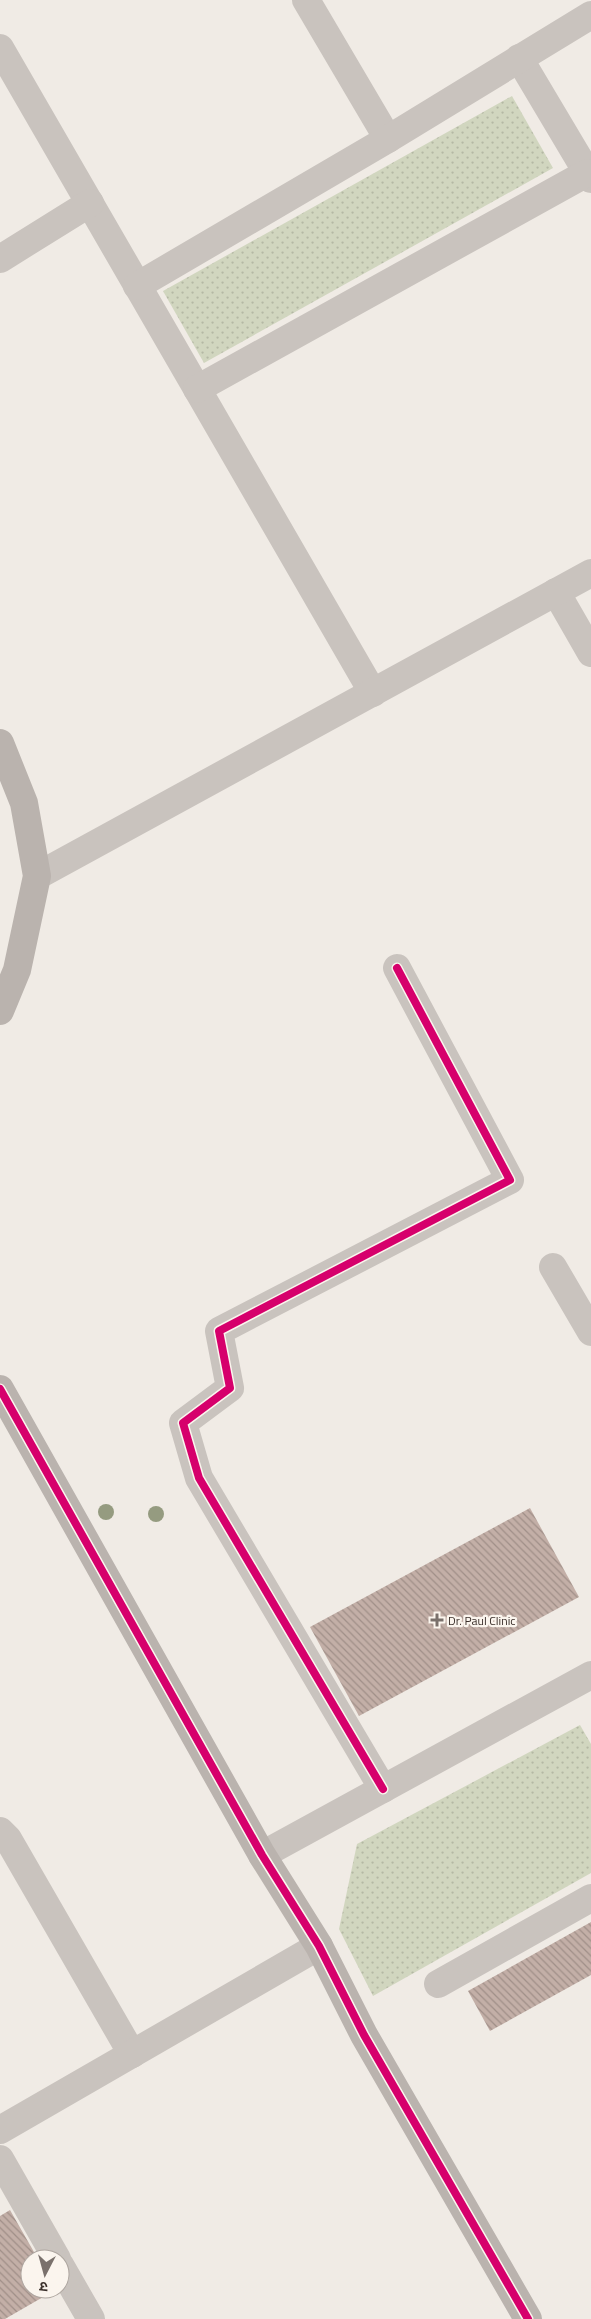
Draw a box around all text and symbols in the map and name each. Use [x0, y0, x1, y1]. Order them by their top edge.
place label: Dr. Paul Clinic [448, 1611, 516, 1630]
marker: Dr. Paul Clinic [430, 1613, 444, 1627]
north arrow [20, 2249, 70, 2299]
text: उ [38, 2276, 49, 2298]

